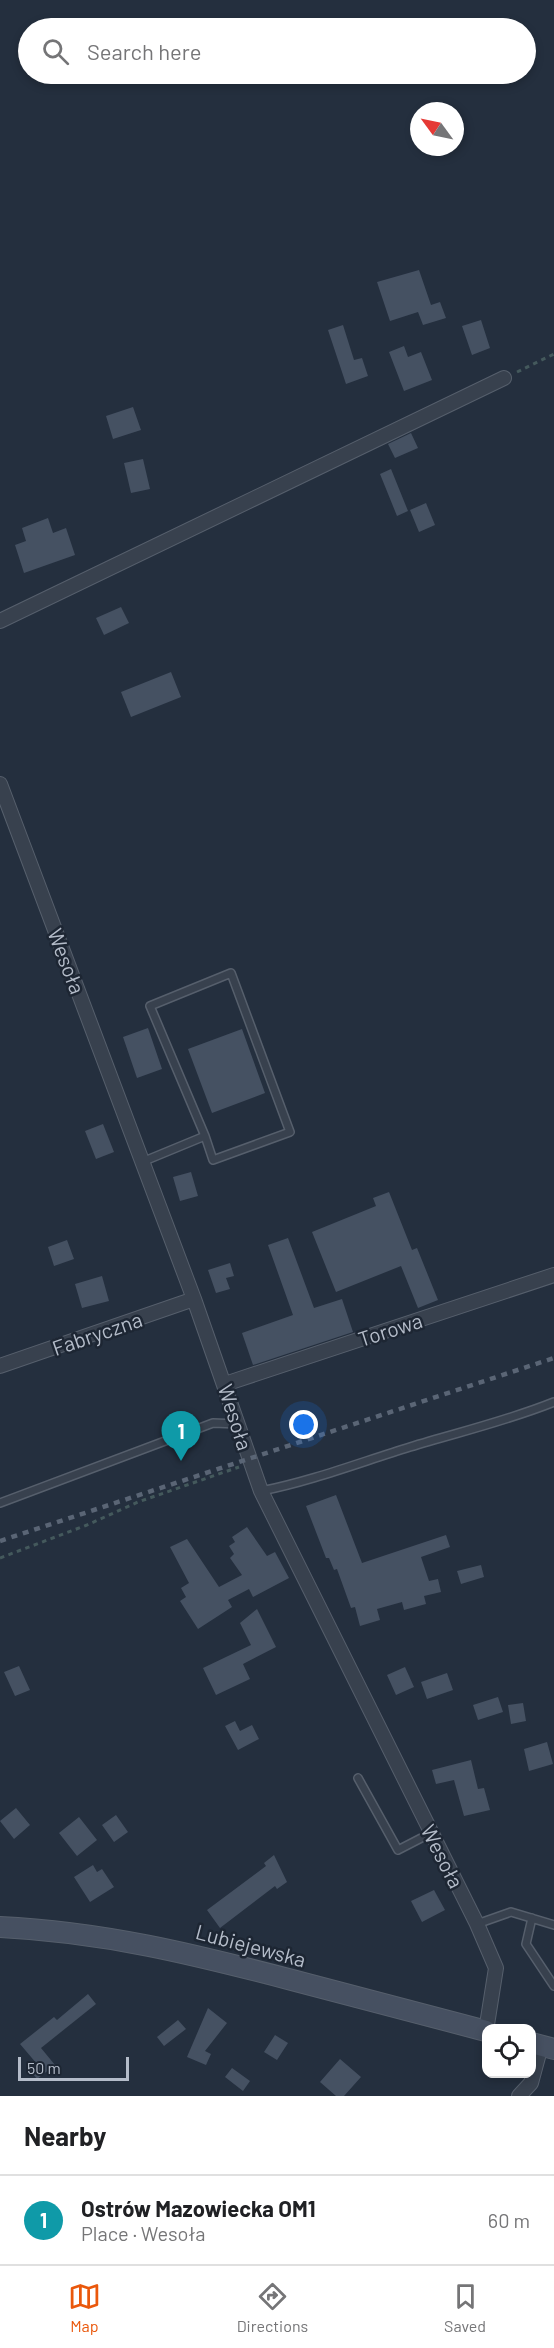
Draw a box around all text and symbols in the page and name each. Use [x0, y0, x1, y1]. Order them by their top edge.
search box [18, 18, 536, 84]
icon: search [39, 35, 72, 68]
text: Search here [87, 38, 201, 64]
north arrow [410, 102, 464, 156]
street label: Wesoła [43, 925, 91, 997]
street label: Fabryczna [49, 1306, 145, 1360]
street label: Torowa [355, 1307, 425, 1351]
street label: Wesoła [214, 1381, 258, 1453]
your location [289, 1410, 318, 1439]
pin: 1 [162, 1412, 201, 1461]
street label: Wesoła [416, 1820, 470, 1892]
street label: Lubiejewska [193, 1918, 309, 1972]
map controls [482, 2024, 536, 2078]
button: locate [482, 2024, 536, 2078]
scale bar [18, 2054, 129, 2082]
text: 50 m [27, 2058, 61, 2077]
text: Nearby [24, 2120, 106, 2151]
text: Ostrów Mazowiecka OM1 [81, 2195, 315, 2221]
text: 1 [40, 2208, 47, 2232]
text: 60 m [488, 2208, 530, 2232]
text: Place · Wesoła [81, 2221, 206, 2245]
tab: Map [68, 2280, 101, 2335]
tab: Directions [237, 2280, 308, 2335]
tab: Saved [444, 2280, 486, 2335]

